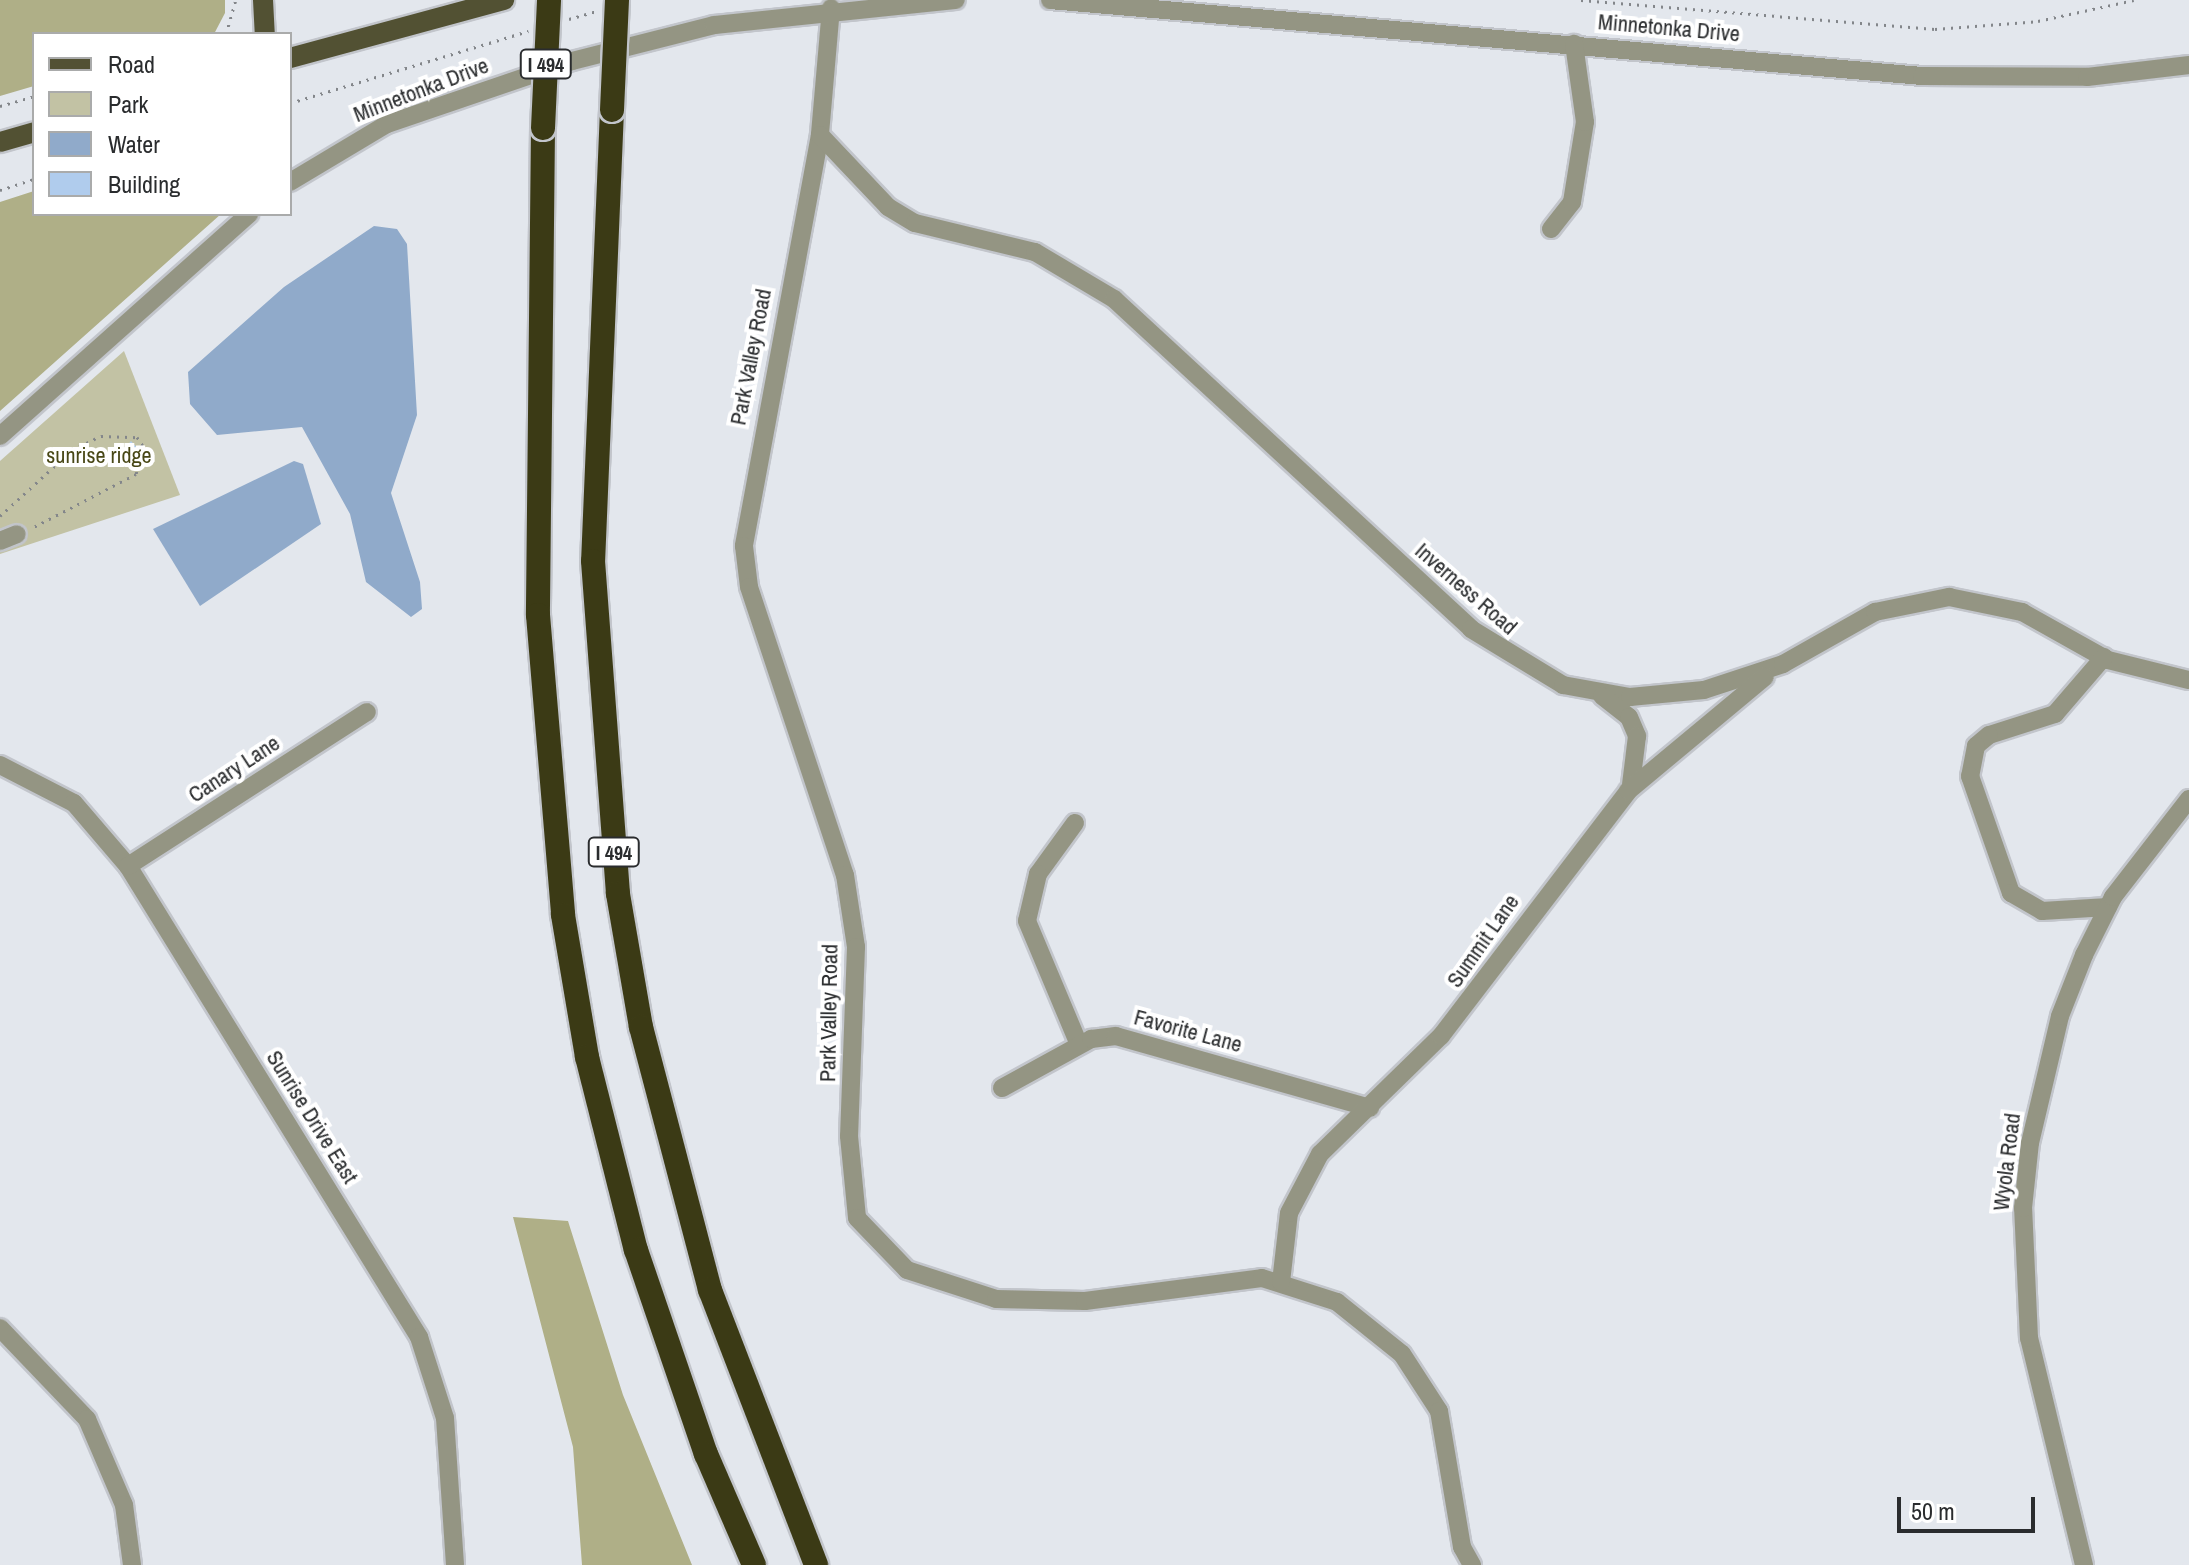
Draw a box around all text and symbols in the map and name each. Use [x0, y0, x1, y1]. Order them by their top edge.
street label: Minnetonka Drive [1597, 9, 1741, 47]
legend [32, 32, 292, 216]
text: Road [108, 48, 155, 80]
road number: I 494 [518, 48, 574, 80]
street label: Minnetonka Drive [350, 52, 492, 128]
text: Park [108, 88, 148, 120]
text: Water [108, 128, 160, 160]
text: Building [108, 168, 180, 200]
street label: Park Valley Road [725, 287, 777, 427]
park label: sunrise ridge [46, 443, 152, 469]
street label: Inverness Road [1410, 538, 1522, 640]
street label: Canary Lane [183, 730, 285, 808]
road number: I 494 [586, 836, 642, 868]
street label: Summit Lane [1441, 889, 1525, 993]
street label: Park Valley Road [815, 944, 843, 1082]
street label: Favorite Lane [1131, 1004, 1245, 1058]
street label: Sunrise Drive East [261, 1046, 363, 1188]
street label: Wyola Road [1988, 1112, 2026, 1212]
scale bar [1901, 1481, 2039, 1531]
text: 50 m [1911, 1495, 1955, 1527]

